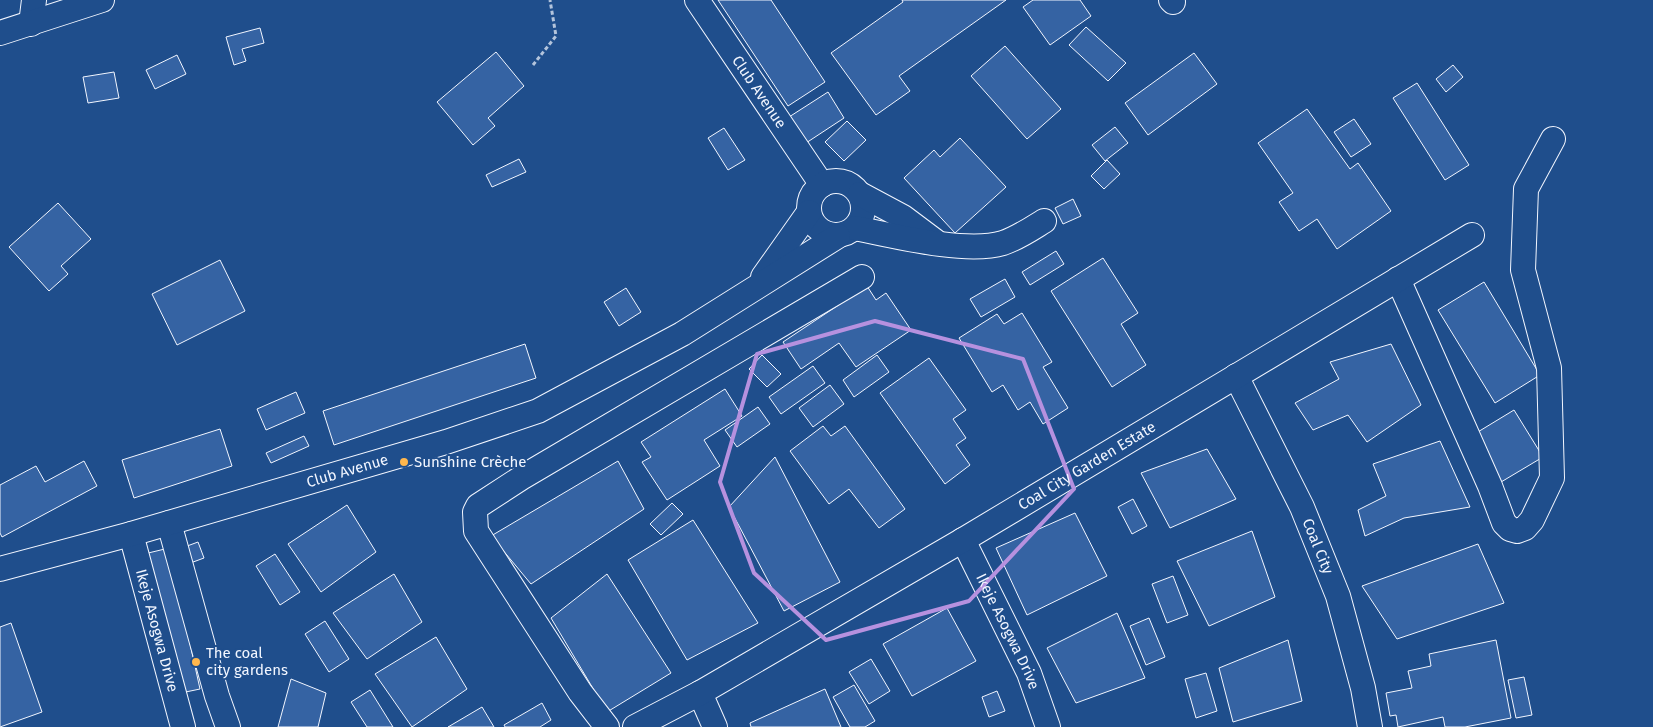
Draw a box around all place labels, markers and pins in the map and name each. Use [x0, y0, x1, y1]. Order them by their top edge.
place label: Sunshine Crèche [414, 453, 527, 471]
marker: Sunshine Crèche [398, 456, 410, 468]
place label: The coal city gardens [206, 644, 288, 679]
marker: The coal city gardens [190, 656, 202, 668]

